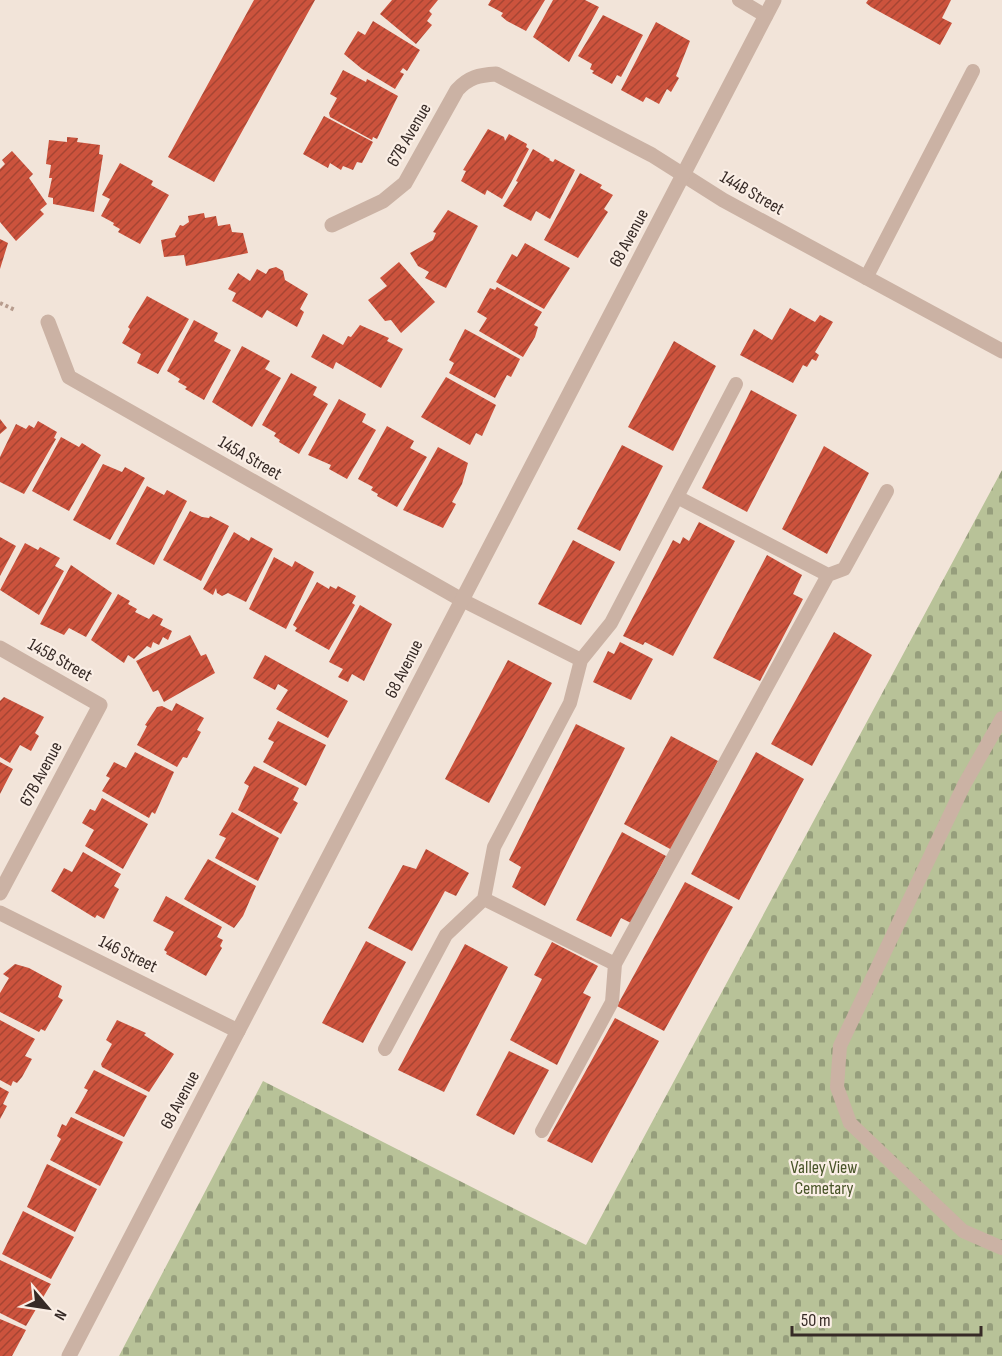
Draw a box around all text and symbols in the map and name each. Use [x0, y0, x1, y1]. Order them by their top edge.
street label: 67B Avenue [382, 99, 436, 171]
street label: 144B Street [716, 166, 788, 220]
street label: 68 Avenue [605, 205, 653, 271]
street label: 145A Street [215, 431, 286, 485]
street label: 145B Street [24, 634, 96, 686]
street label: 68 Avenue [380, 636, 428, 702]
street label: 67B Avenue [15, 738, 67, 810]
street label: 146 Street [95, 931, 161, 977]
street label: 68 Avenue [156, 1067, 204, 1133]
park label: Valley View Cemetary [791, 1157, 857, 1199]
north arrow [18, 1278, 78, 1338]
scale bar [792, 1299, 981, 1337]
text: N [49, 1306, 70, 1323]
text: 50 m [801, 1310, 831, 1331]

